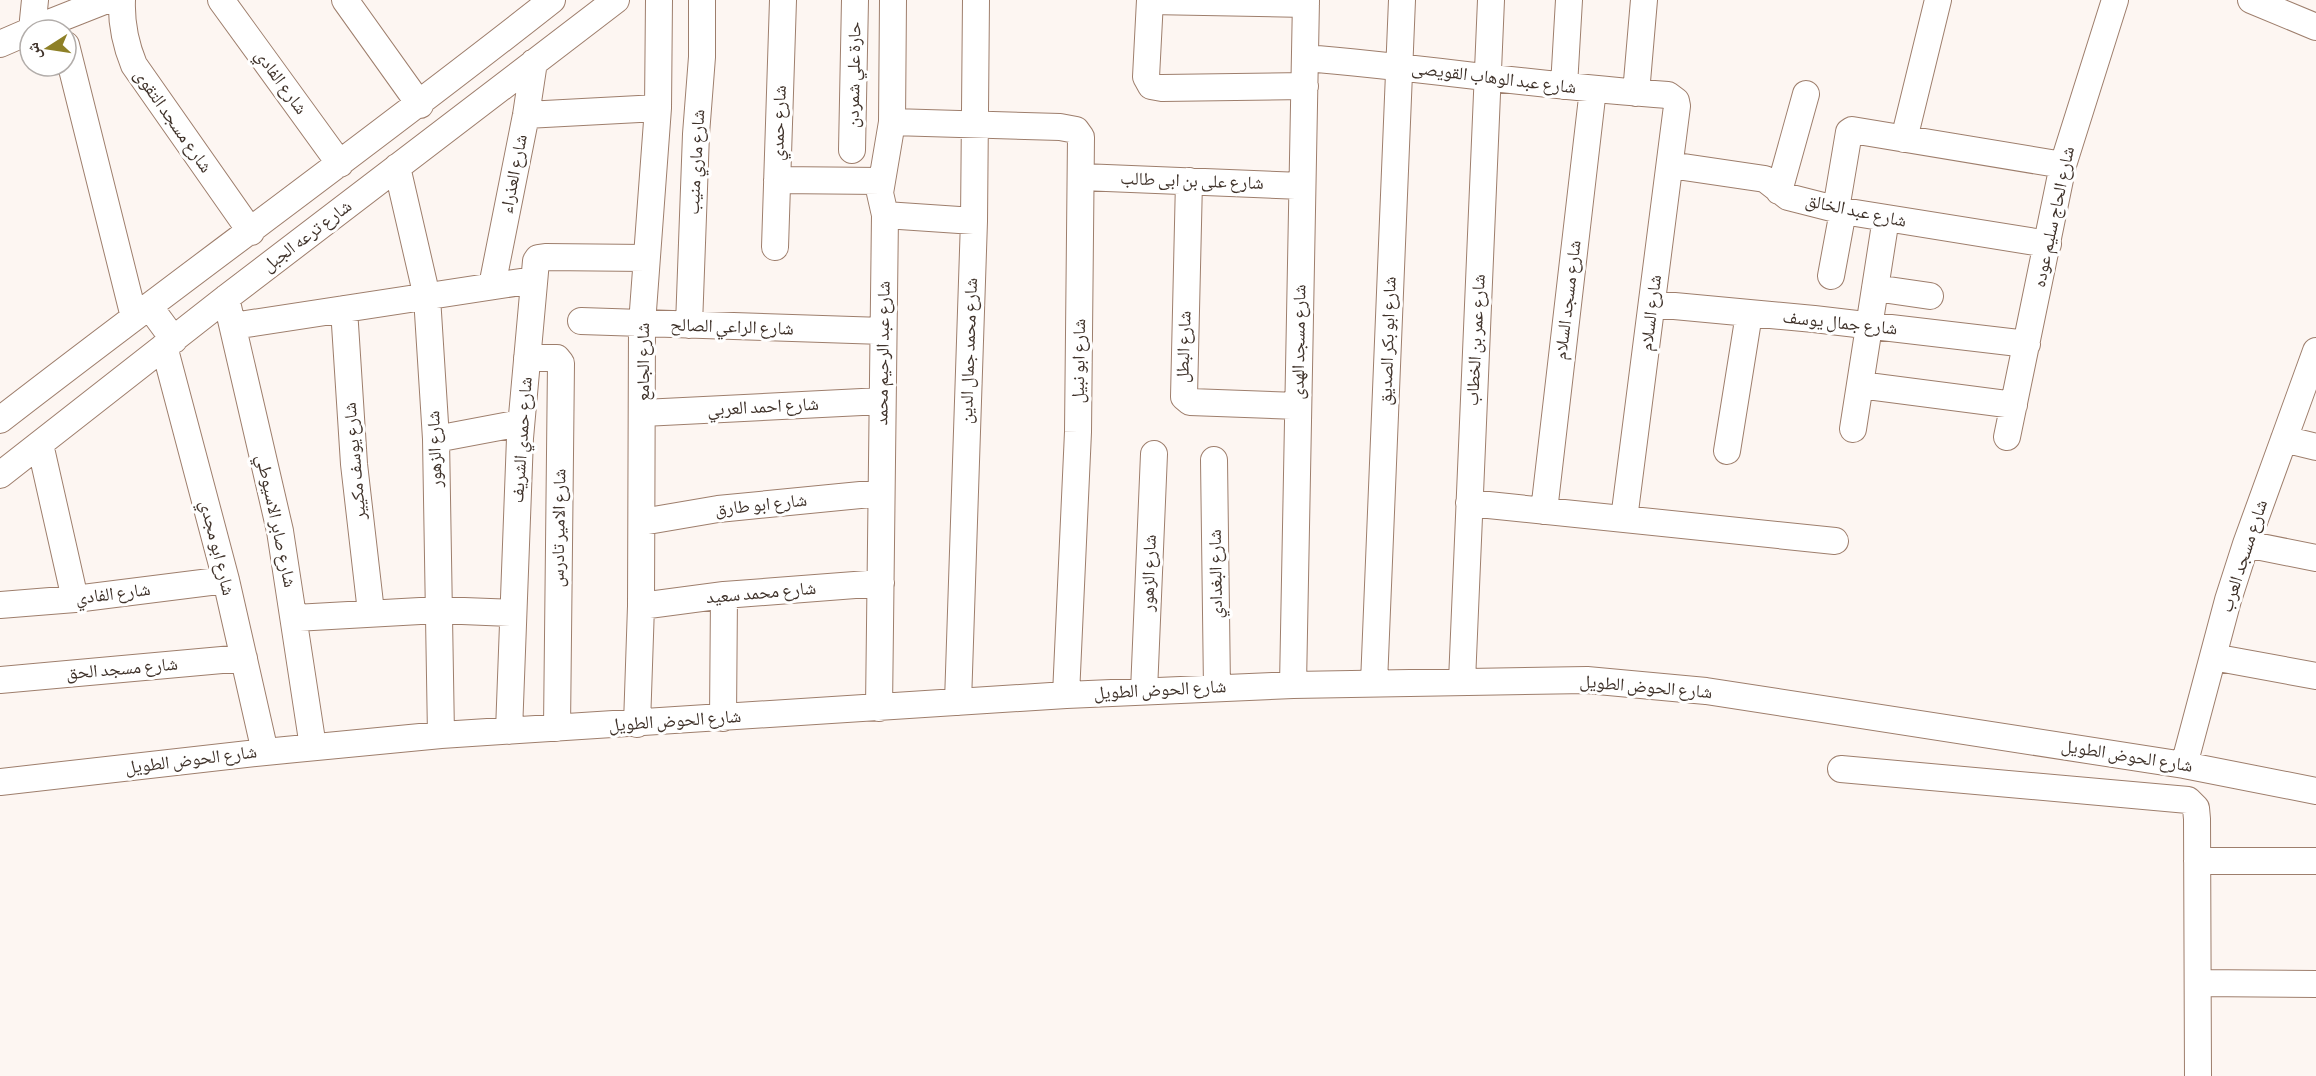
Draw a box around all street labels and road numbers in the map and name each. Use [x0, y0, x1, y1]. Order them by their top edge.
street label: حارة علي شمردن [843, 22, 869, 128]
street label: شارع الفادي [247, 45, 312, 121]
street label: شارع عبد الوهاب القويصى [1410, 57, 1578, 99]
street label: شارع مسجد التقوى [129, 65, 217, 177]
street label: شارع حمدي [767, 85, 794, 161]
street label: شارع ماري منيب [683, 109, 713, 215]
street label: شارع العذراء [496, 133, 532, 215]
street label: شارع الحاج سليم عوده [2029, 145, 2080, 290]
street label: شارع على بن ابى طالب [1120, 168, 1264, 194]
street label: شارع عبد الخالق [1804, 190, 1908, 232]
street label: شارع ترعه الجبل [258, 196, 356, 276]
street label: شارع مسجد السلام [1550, 239, 1587, 361]
street label: شارع عمر بن الخطاب [1462, 274, 1490, 406]
street label: شارع السلام [1636, 274, 1667, 353]
street label: شارع ابو بكر الصديق [1375, 276, 1401, 406]
street label: شارع محمد جمال الدين [956, 277, 982, 425]
street label: شارع عبد الرحيم محمد [871, 280, 896, 426]
street label: شارع مسجد الهدى [1287, 284, 1311, 400]
street label: شارع جمال يوسف [1782, 307, 1898, 339]
street label: شارع البطل [1172, 310, 1196, 384]
street label: شارع الراعي الصالح [670, 314, 794, 343]
street label: شارع ابو نبيل [1068, 318, 1090, 404]
street label: شارع الجامع [633, 323, 655, 401]
street label: شارع حمدي الشريف [507, 376, 540, 504]
street label: شارع احمد العربي [707, 394, 820, 424]
street label: شارع يوسف مكيير [339, 401, 371, 522]
street label: شارع الزهور [423, 410, 447, 489]
street label: شارع صابر الاسيوطي [248, 453, 300, 590]
street label: شارع الامير تادرس [547, 468, 571, 588]
street label: شارع ابو طارق [714, 490, 808, 520]
street label: شارع مسجد العرب [2216, 497, 2272, 615]
street label: شارع ابو مجدي [192, 498, 239, 599]
street label: شارع البغدادي [1205, 529, 1231, 619]
street label: شارع الزهور [1137, 534, 1161, 613]
street label: شارع محمد سعيد [705, 578, 817, 608]
street label: شارع الفادي [74, 579, 152, 613]
street label: شارع مسجد الحق [65, 654, 179, 684]
street label: شارع الحوض الطويل [1579, 671, 1713, 703]
street label: شارع الحوض الطويل [1093, 676, 1227, 704]
street label: شارع الحوض الطويل [608, 706, 742, 736]
street label: شارع الحوض الطويل [2060, 735, 2194, 777]
street label: شارع الحوض الطويل [124, 741, 258, 779]

